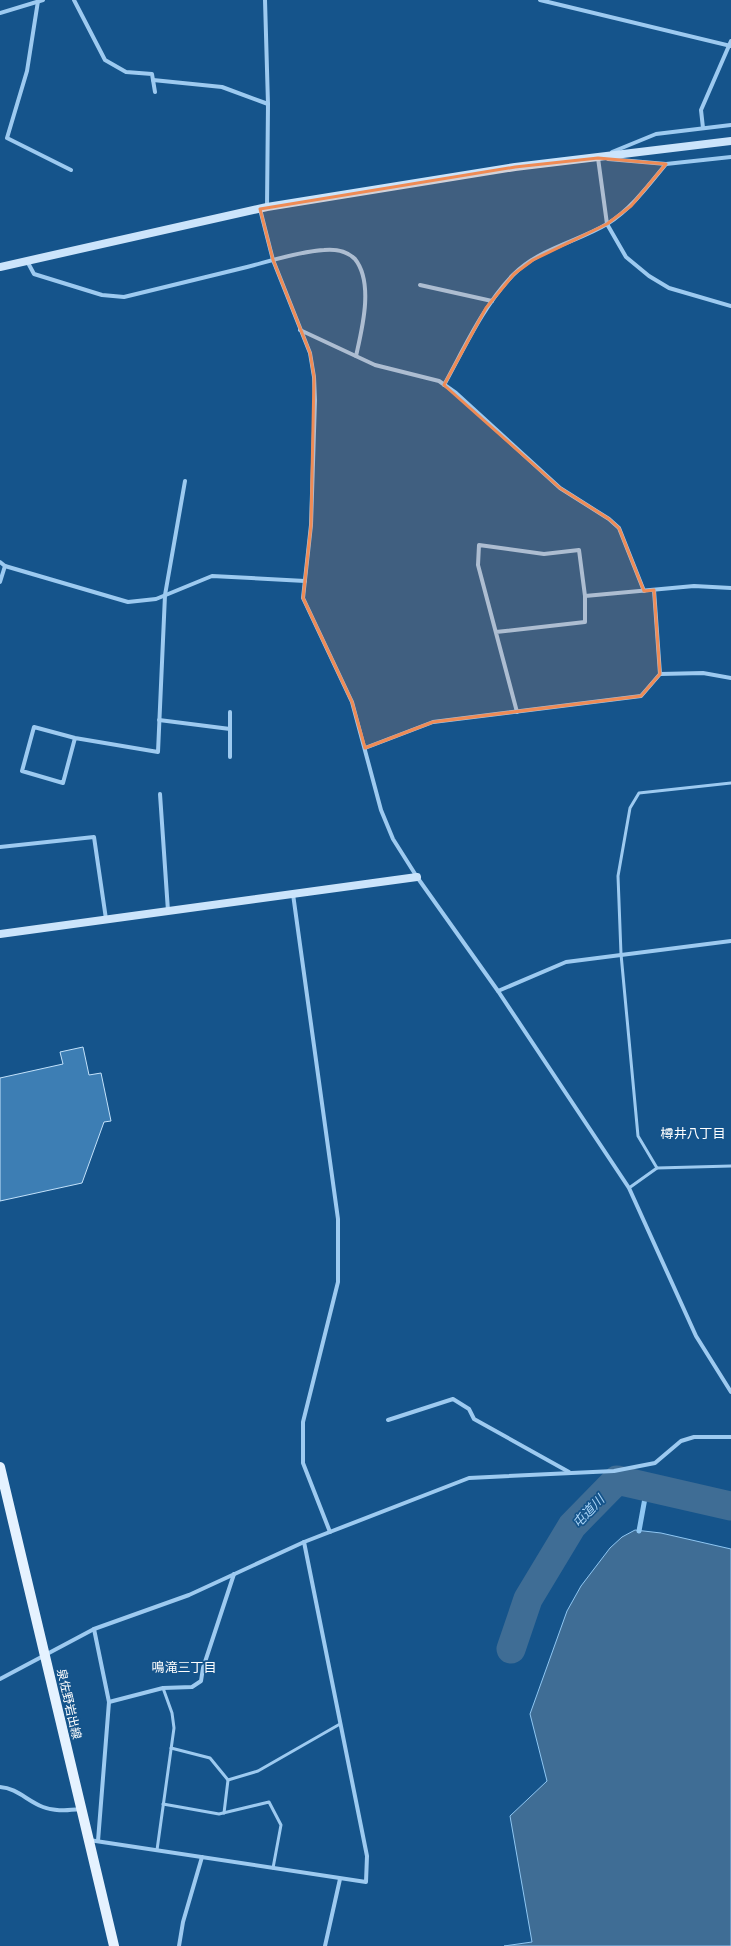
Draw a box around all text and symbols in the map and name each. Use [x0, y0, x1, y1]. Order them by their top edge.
district label: 樽井八丁目 [660, 1124, 726, 1142]
water label: 屯道川 [568, 1489, 609, 1531]
district label: 鳴滝三丁目 [151, 1658, 217, 1676]
street label: 泉佐野岩出線 [53, 1667, 86, 1741]

